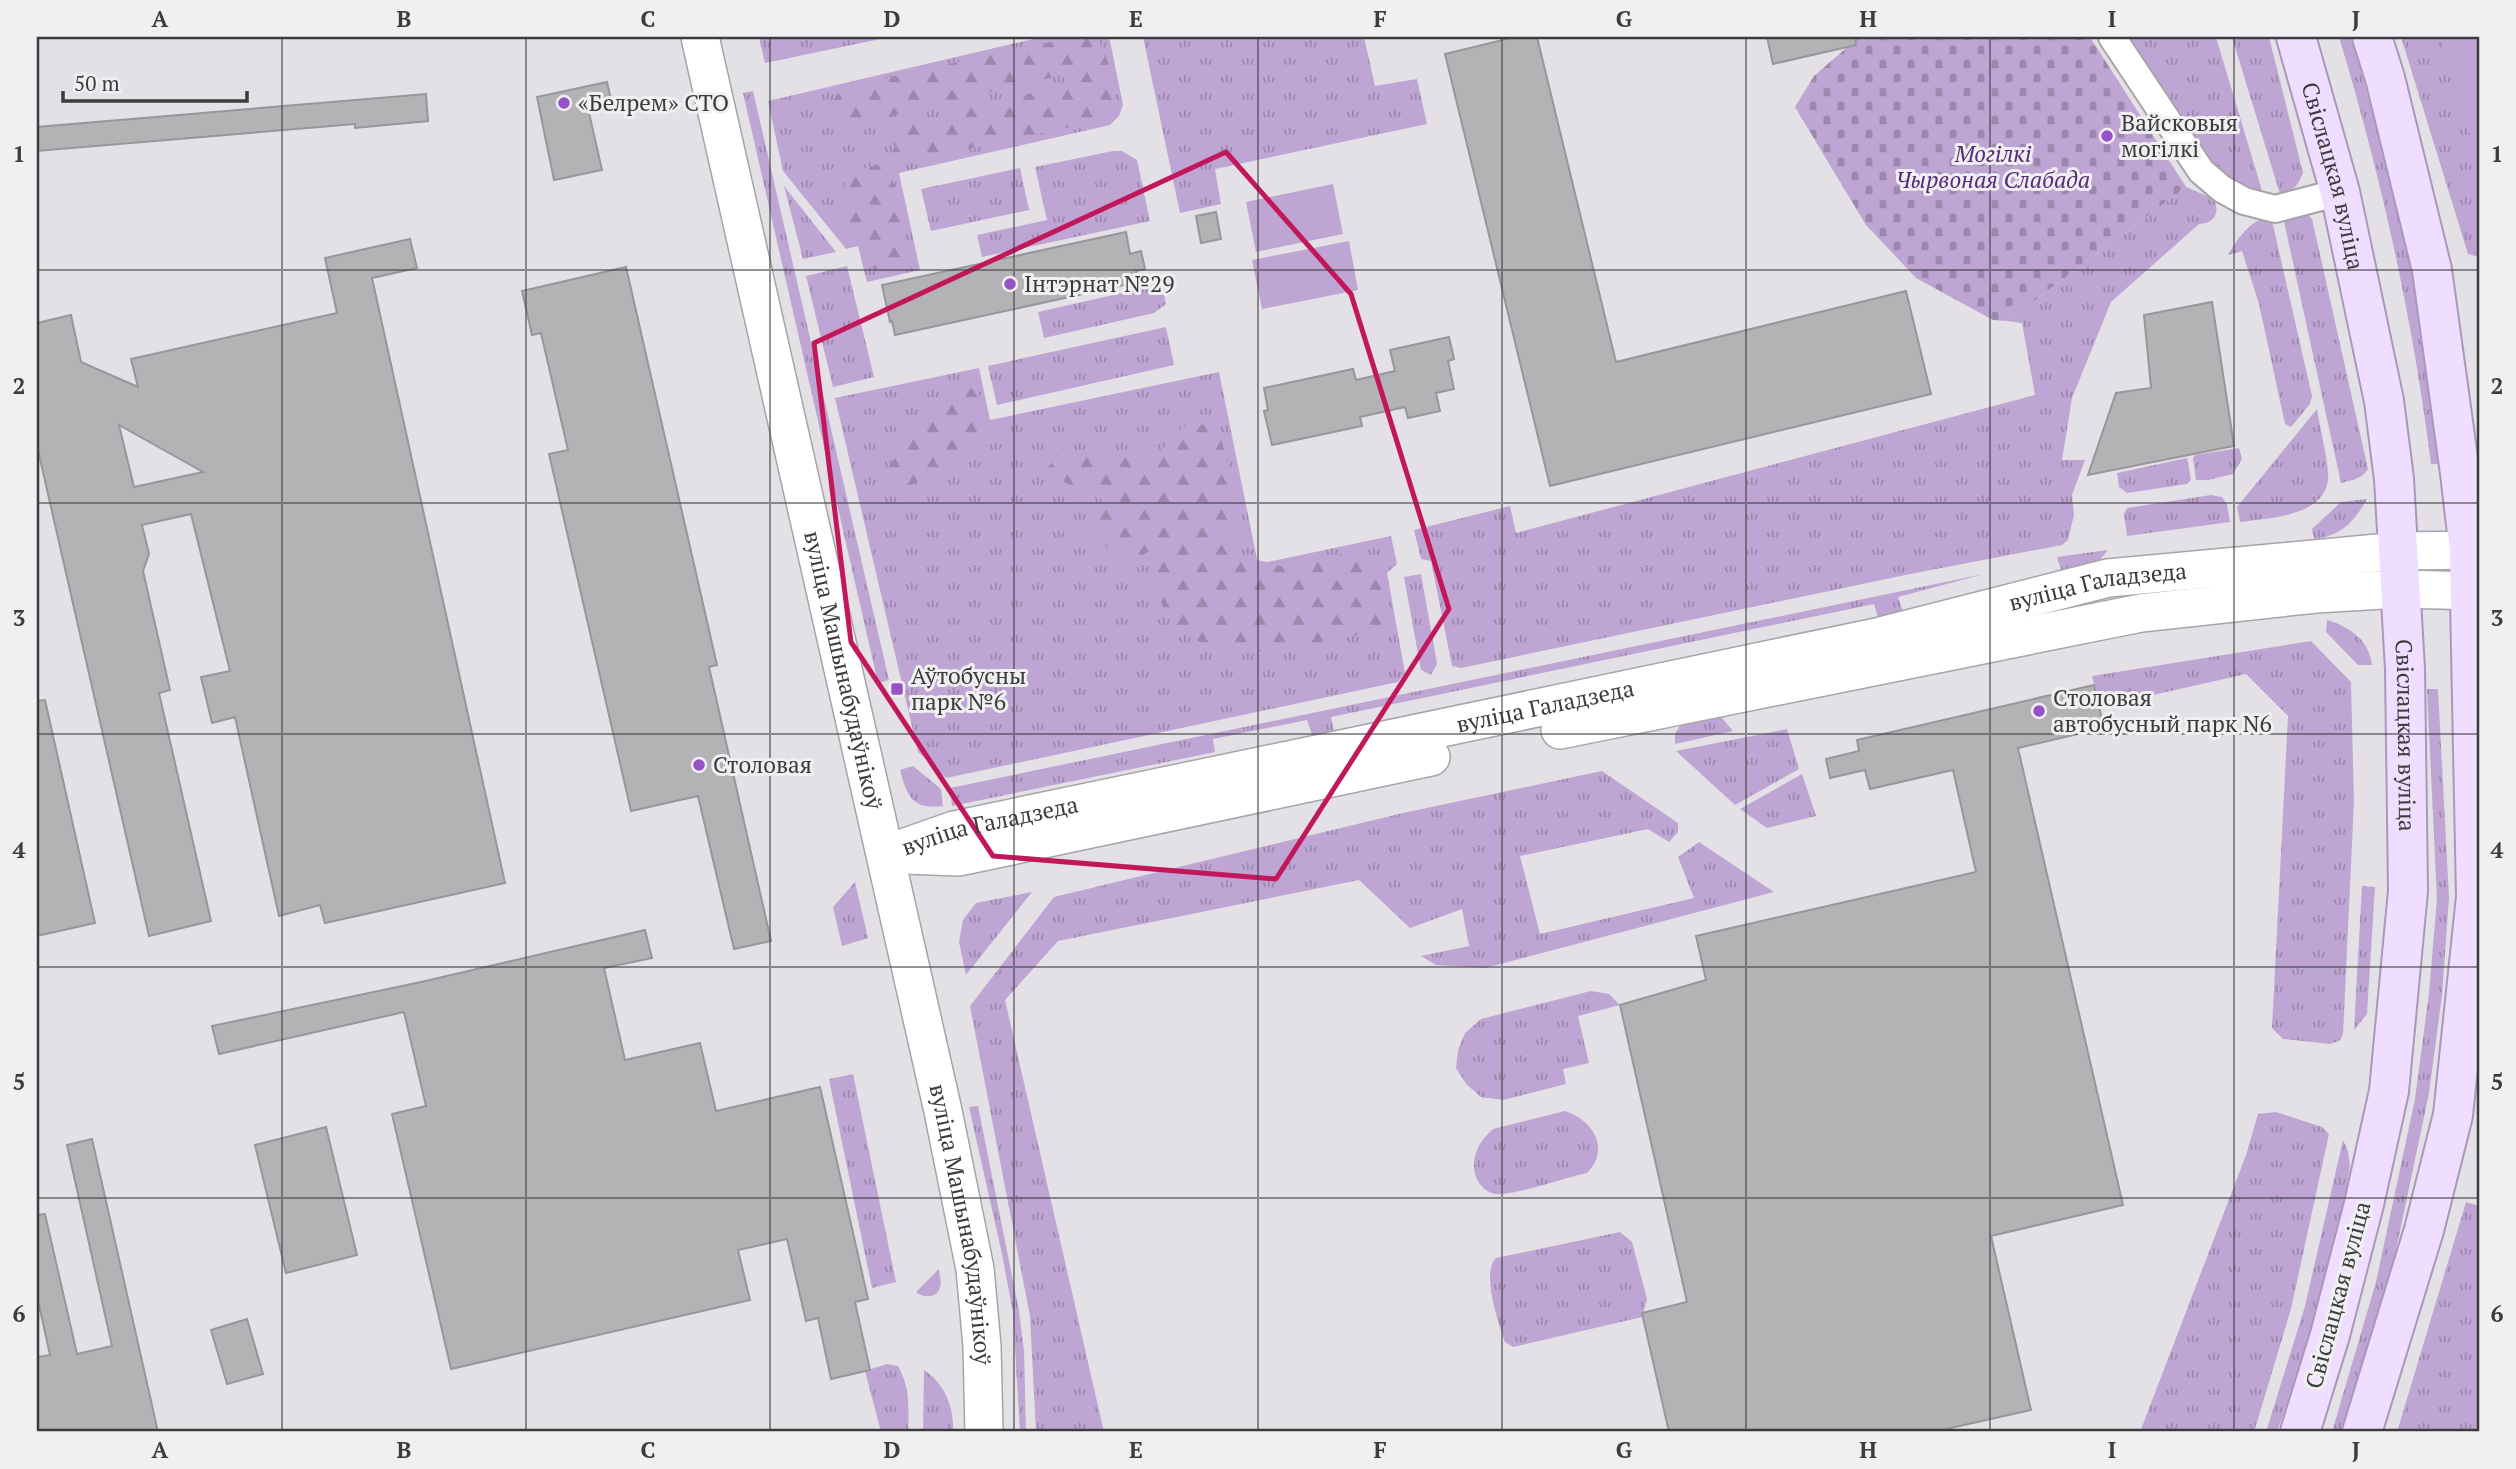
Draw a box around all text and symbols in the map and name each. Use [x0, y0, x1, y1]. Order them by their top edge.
text: A [152, 3, 169, 34]
text: B [397, 3, 412, 34]
text: C [641, 3, 656, 34]
text: D [884, 3, 901, 34]
text: E [1129, 3, 1143, 34]
text: F [1373, 3, 1387, 34]
text: G [1616, 3, 1633, 34]
text: H [1859, 3, 1877, 34]
text: I [2108, 3, 2116, 34]
text: J [2352, 3, 2360, 34]
scale bar [63, 60, 247, 104]
text: 50 m [74, 69, 120, 97]
street label: Свіслацкая вуліца [2295, 78, 2372, 273]
place label: «Белрем» СТО [578, 87, 729, 118]
marker: «Белрем» СТО [556, 95, 572, 111]
place label: Вайсковыя могілкі [2121, 107, 2238, 164]
marker: Вайсковыя могілкі [2099, 128, 2115, 144]
text: 1 [13, 138, 26, 169]
park label: Могілкі Чырвоная Слабада [1896, 138, 2090, 195]
text: 1 [2491, 138, 2504, 169]
place label: Інтэрнат №29 [1024, 268, 1175, 299]
marker: Інтэрнат №29 [1002, 276, 1018, 292]
text: 2 [13, 370, 26, 401]
text: 2 [2491, 370, 2504, 401]
street label: вуліца Машынабудаўнікоў [797, 528, 890, 812]
street label: вуліца Галадзеда [2005, 555, 2188, 618]
text: 3 [13, 602, 26, 633]
text: 3 [2491, 602, 2504, 633]
street label: Свіслацкая вуліца [2388, 638, 2423, 832]
place label: Аўтобусны парк №6 [911, 660, 1026, 717]
street label: вуліца Галадзеда [1453, 672, 1637, 740]
marker: Аўтобусны парк №6 [889, 681, 905, 697]
place label: Столовая автобусный парк N6 [2053, 682, 2272, 739]
marker: Столовая автобусный парк N6 [2031, 703, 2047, 719]
place label: Столовая [713, 749, 812, 780]
marker: Столовая [691, 757, 707, 773]
street label: вуліца Галадзеда [897, 788, 1081, 862]
text: 4 [13, 834, 26, 865]
text: 4 [2491, 834, 2504, 865]
text: 5 [13, 1066, 26, 1097]
text: 5 [2491, 1066, 2504, 1097]
street label: вуліца Машынабудаўнікоў [922, 1081, 998, 1365]
street label: Свіслацкая вуліца [2298, 1198, 2377, 1392]
text: 6 [13, 1298, 26, 1329]
text: 6 [2491, 1298, 2504, 1329]
text: A [152, 1434, 169, 1465]
text: B [397, 1434, 412, 1465]
text: C [641, 1434, 656, 1465]
text: D [884, 1434, 901, 1465]
text: E [1129, 1434, 1143, 1465]
text: F [1373, 1434, 1387, 1465]
text: G [1616, 1434, 1633, 1465]
text: H [1859, 1434, 1877, 1465]
text: I [2108, 1434, 2116, 1465]
text: J [2352, 1434, 2360, 1465]

